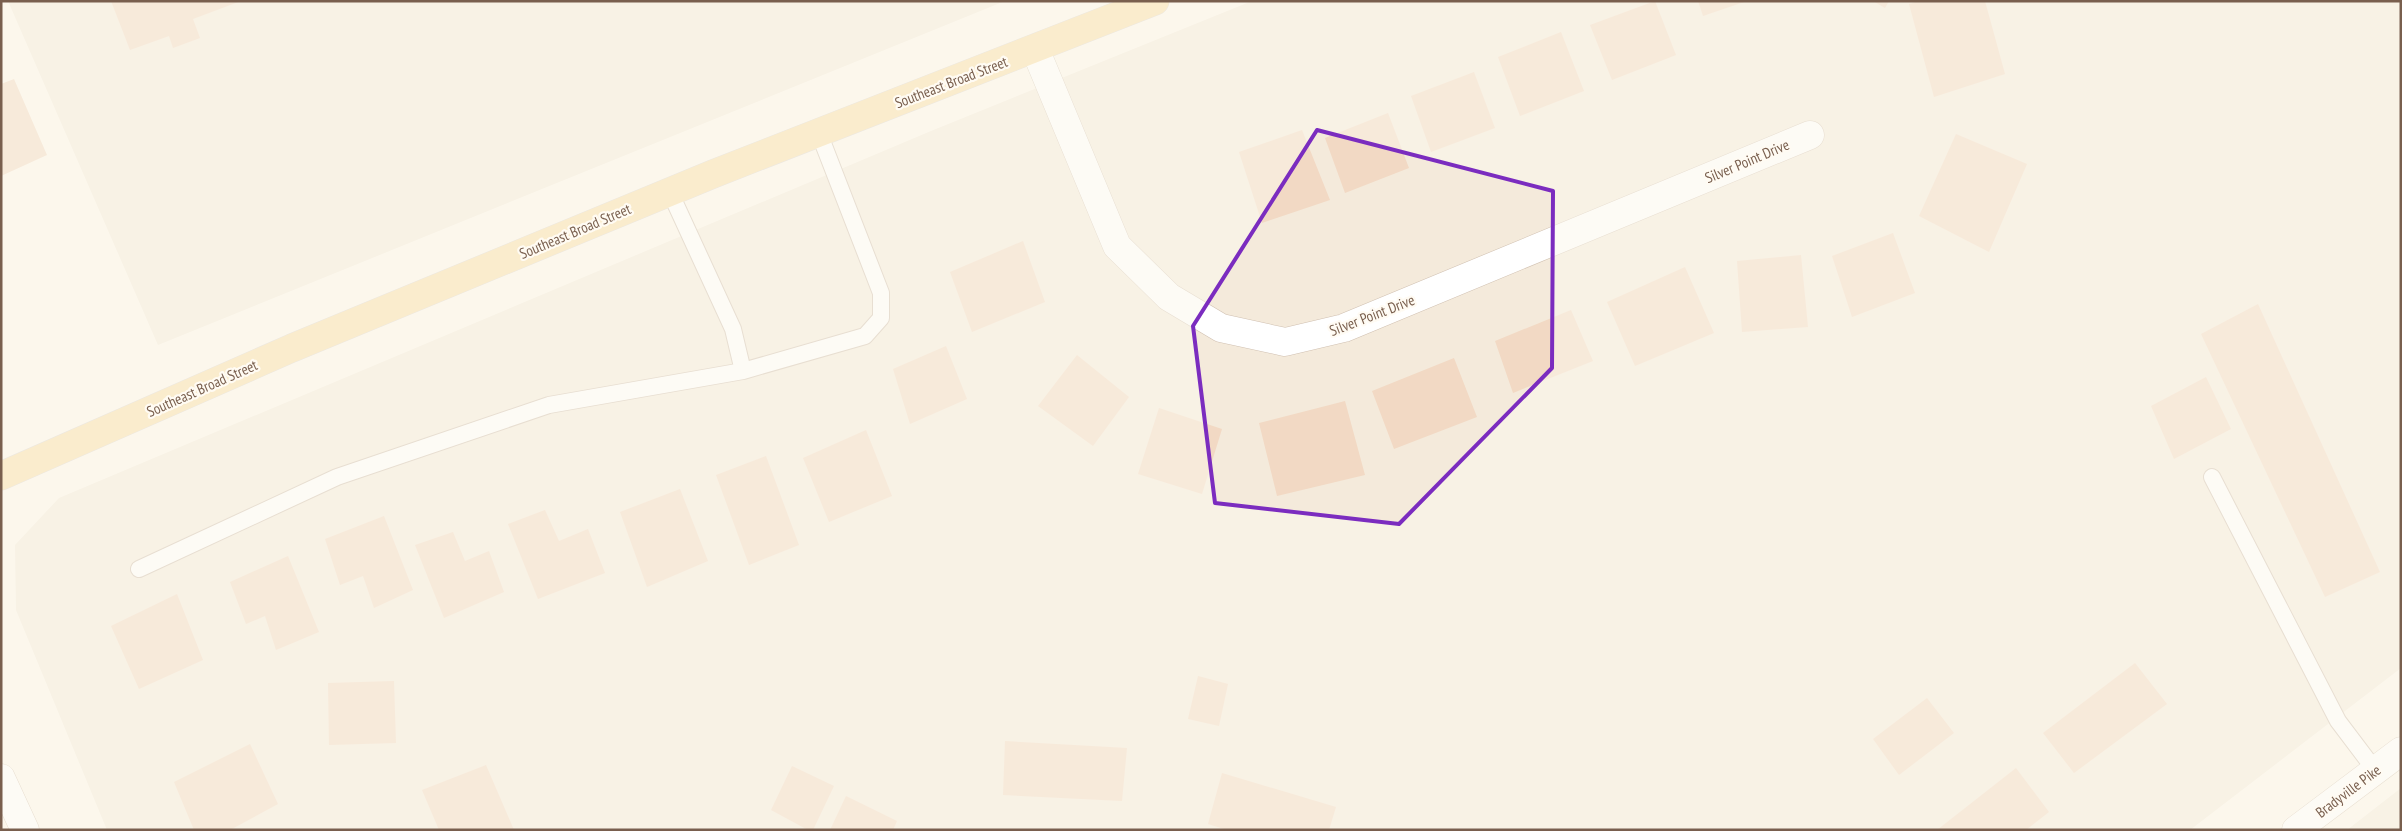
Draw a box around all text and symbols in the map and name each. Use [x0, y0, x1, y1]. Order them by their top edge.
street label: Southeast Broad Street [892, 52, 1010, 112]
street label: Silver Point Drive [1702, 135, 1792, 187]
street label: Southeast Broad Street [516, 199, 634, 263]
street label: Silver Point Drive [1327, 290, 1417, 340]
street label: Southeast Broad Street [144, 355, 260, 421]
street label: Bradyville Pike [2312, 760, 2384, 822]

